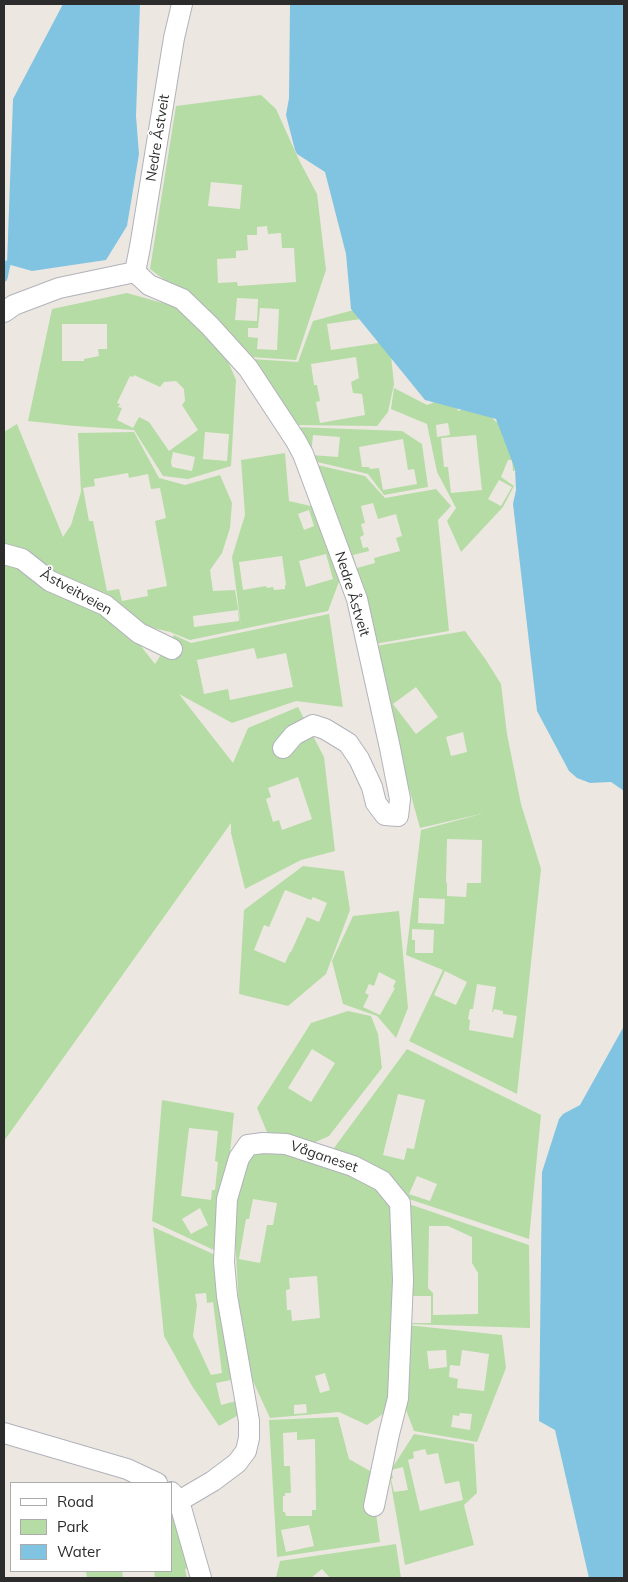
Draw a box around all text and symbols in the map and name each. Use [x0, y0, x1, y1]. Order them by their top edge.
street label: Nedre Åstveit [143, 93, 173, 183]
street label: Nedre Åstveit [331, 549, 373, 639]
street label: Åstveitveien [37, 565, 115, 619]
street label: Våganeset [288, 1138, 360, 1176]
legend [10, 1482, 172, 1572]
text: Road [57, 1492, 94, 1511]
text: Park [57, 1517, 89, 1536]
text: Water [57, 1542, 101, 1561]

